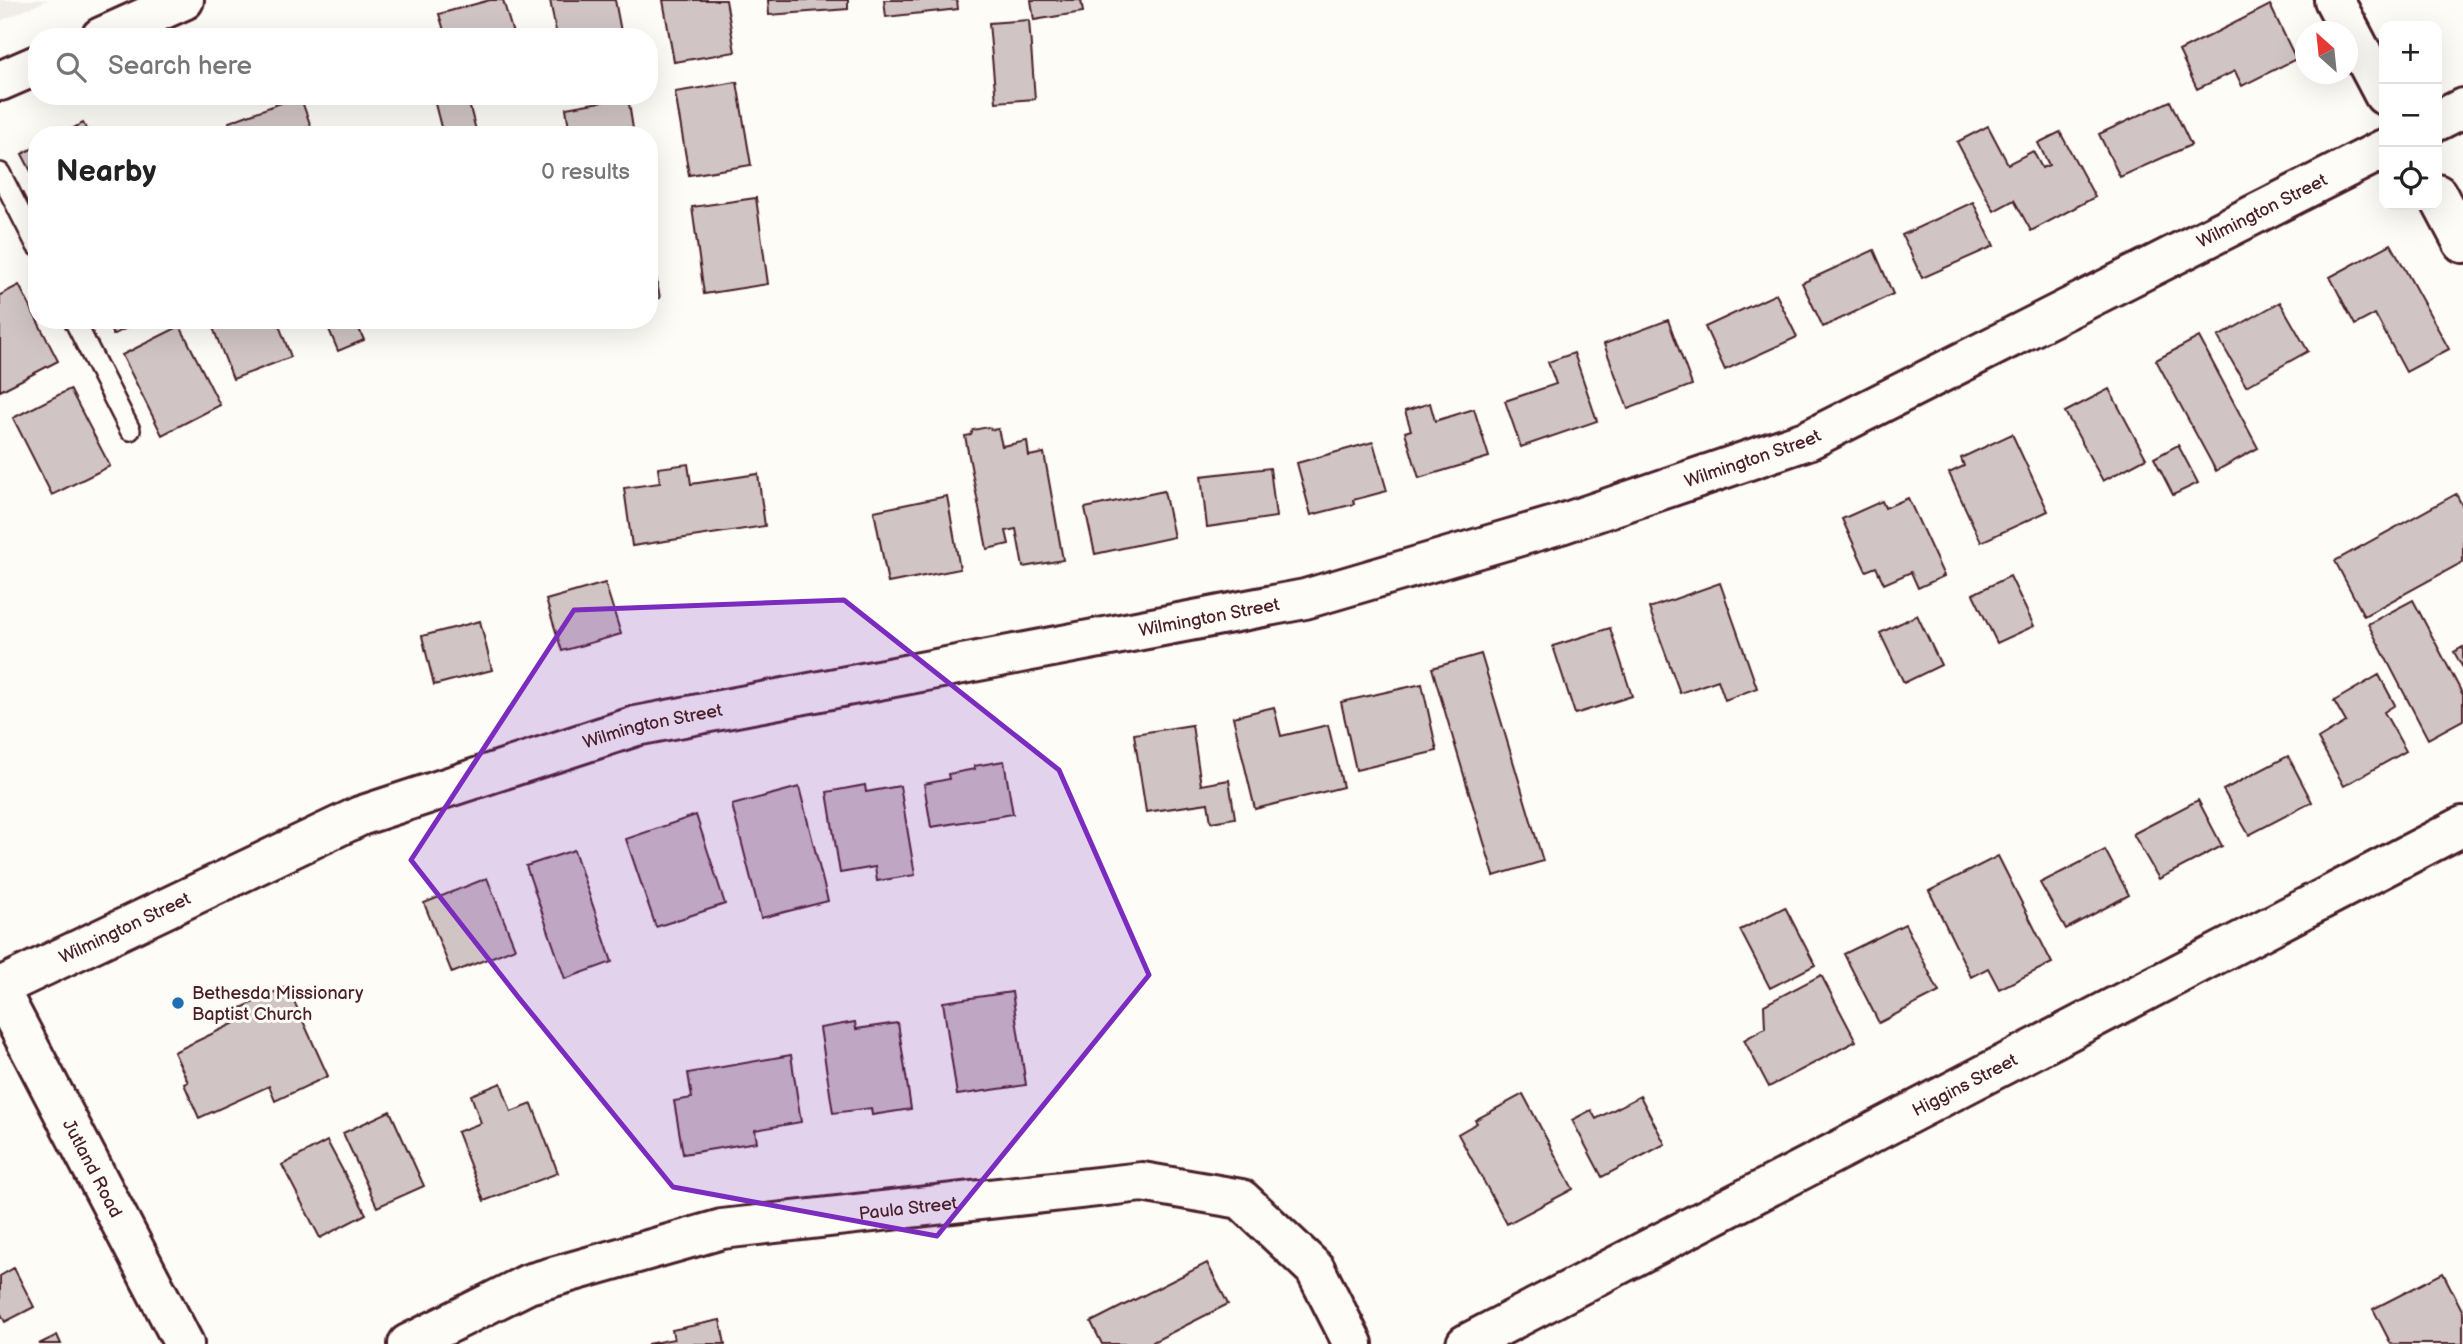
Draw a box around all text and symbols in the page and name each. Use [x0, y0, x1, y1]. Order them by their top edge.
north arrow [2295, 21, 2358, 84]
map controls [2379, 21, 2442, 210]
button: + [2379, 21, 2442, 84]
search box [28, 28, 658, 105]
icon: search [52, 48, 90, 86]
text: Search here [108, 51, 252, 82]
button: − [2379, 84, 2442, 147]
button: locate [2379, 147, 2442, 210]
text: Nearby [56, 154, 156, 190]
text: 0 results [541, 158, 630, 186]
street label: Wilmington Street [2194, 169, 2331, 253]
street label: Wilmington Street [1682, 425, 1825, 492]
street label: Wilmington Street [1137, 594, 1282, 641]
street label: Wilmington Street [580, 700, 725, 754]
street label: Wilmington Street [56, 888, 194, 968]
place label: Bethesda Missionary Baptist Church [192, 983, 364, 1025]
marker: Bethesda Missionary Baptist Church [170, 995, 186, 1011]
street label: Higgins Street [1909, 1049, 2021, 1121]
street label: Jutland Road [58, 1116, 126, 1221]
street label: Paula Street [858, 1193, 959, 1225]

